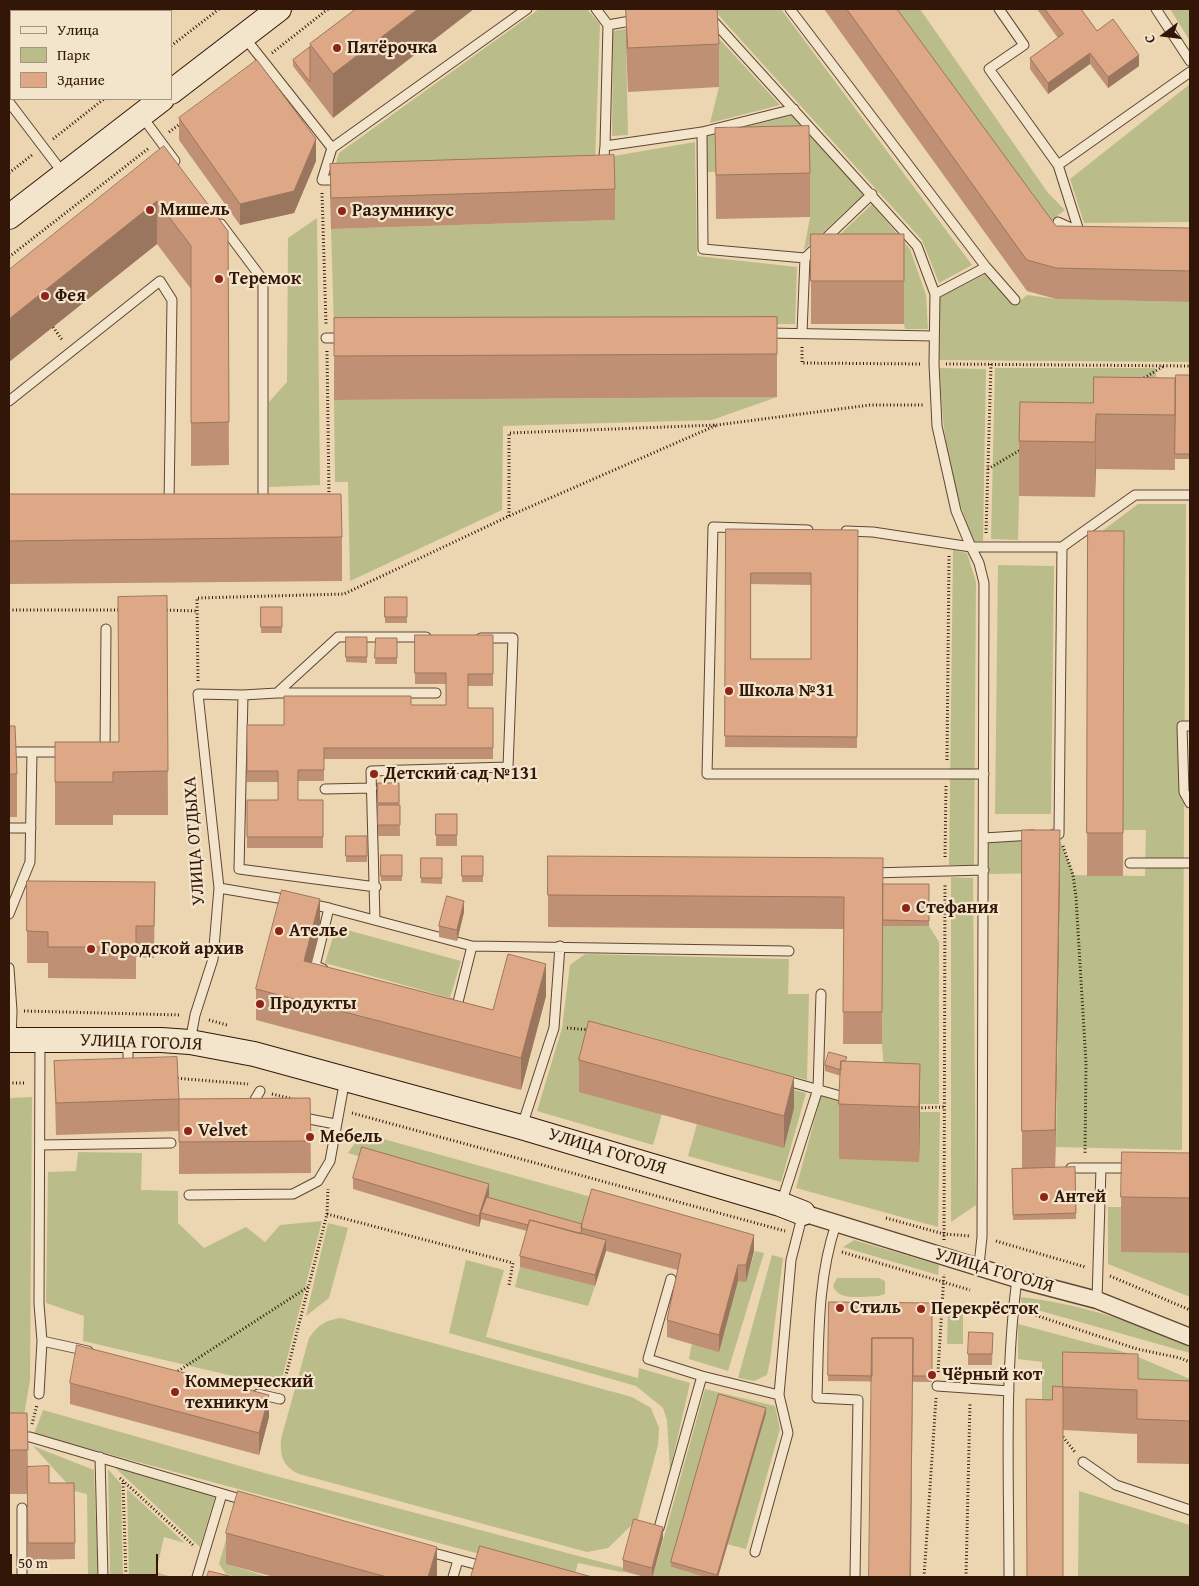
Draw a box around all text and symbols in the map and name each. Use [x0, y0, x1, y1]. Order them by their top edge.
legend [10, 10, 172, 100]
north arrow [1139, 10, 1189, 60]
text: Улица [57, 19, 99, 40]
text: С [1139, 32, 1160, 45]
place label: Пятёрочка [347, 37, 437, 59]
marker: Пятёрочка [331, 42, 343, 54]
text: Парк [57, 44, 90, 65]
text: Здание [57, 69, 105, 90]
place label: Мишель [160, 199, 230, 221]
place label: Разумникус [352, 200, 454, 222]
marker: Мишель [144, 204, 156, 216]
marker: Разумникус [336, 205, 348, 217]
place label: Теремок [229, 268, 301, 290]
marker: Теремок [213, 273, 225, 285]
place label: Фея [55, 285, 86, 307]
marker: Фея [39, 290, 51, 302]
place label: Школа №31 [739, 680, 835, 702]
marker: Школа №31 [723, 685, 735, 697]
place label: Детский сад №131 [384, 763, 538, 785]
marker: Детский сад №131 [368, 768, 380, 780]
street label: УЛИЦА ОТДЫХА [180, 776, 210, 906]
place label: Стефания [916, 897, 998, 919]
marker: Стефания [900, 902, 912, 914]
place label: Ателье [289, 920, 348, 942]
marker: Ателье [273, 925, 285, 937]
place label: Городской архив [101, 938, 244, 960]
marker: Городской архив [85, 943, 97, 955]
place label: Продукты [270, 993, 356, 1015]
marker: Продукты [254, 998, 266, 1010]
street label: УЛИЦА ГОГОЛЯ [80, 1030, 202, 1056]
place label: Velvet [198, 1120, 248, 1142]
street label: УЛИЦА ГОГОЛЯ [545, 1124, 669, 1180]
marker: Velvet [182, 1125, 194, 1137]
place label: Мебель [320, 1126, 382, 1148]
marker: Мебель [304, 1131, 316, 1143]
place label: Антей [1054, 1186, 1106, 1208]
marker: Антей [1038, 1191, 1050, 1203]
street label: УЛИЦА ГОГОЛЯ [932, 1244, 1056, 1298]
place label: Стиль [850, 1297, 901, 1319]
place label: Перекрёсток [931, 1298, 1038, 1320]
marker: Стиль [834, 1302, 846, 1314]
marker: Перекрёсток [915, 1303, 927, 1315]
place label: Чёрный кот [942, 1364, 1042, 1386]
marker: Чёрный кот [926, 1369, 938, 1381]
place label: Коммерческий техникум [185, 1371, 314, 1414]
marker: Коммерческий техникум [169, 1386, 181, 1398]
scale bar [12, 1544, 160, 1576]
text: 50 m [18, 1552, 48, 1573]

